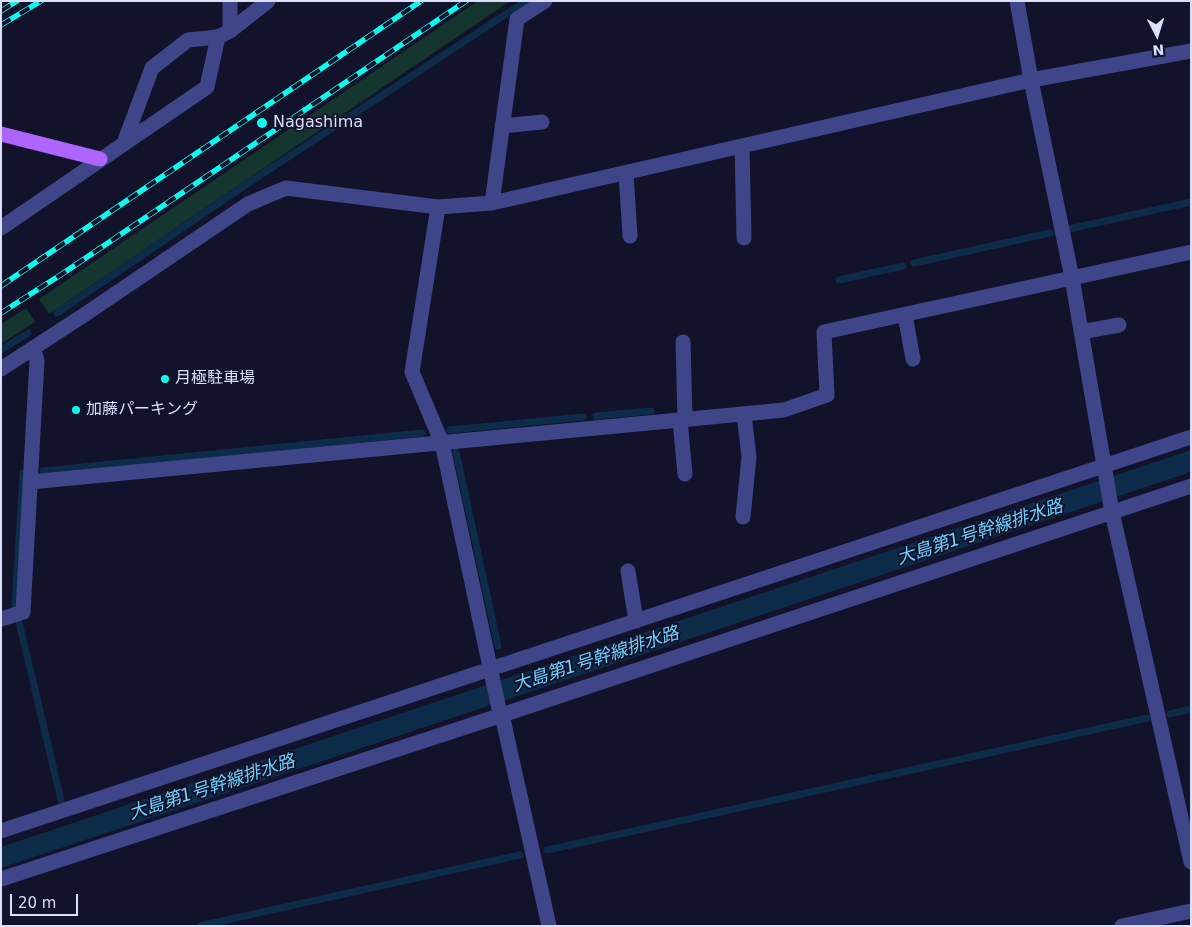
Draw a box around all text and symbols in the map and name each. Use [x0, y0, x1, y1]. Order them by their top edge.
north arrow [1132, 10, 1182, 60]
text: N [1152, 41, 1165, 58]
place label: Nagashima [273, 113, 363, 133]
marker: Nagashima [255, 116, 269, 130]
place label: 月極駐車場 [175, 369, 255, 389]
marker: 月極駐車場 [159, 373, 171, 385]
place label: 加藤パーキング [86, 400, 198, 420]
marker: 加藤パーキング [70, 404, 82, 416]
water label: 大島第1号幹線排水路 [894, 496, 1066, 570]
water label: 大島第1号幹線排水路 [510, 623, 682, 697]
water label: 大島第1号幹線排水路 [126, 751, 298, 825]
scale bar [12, 884, 80, 916]
text: 20 m [18, 894, 56, 912]

